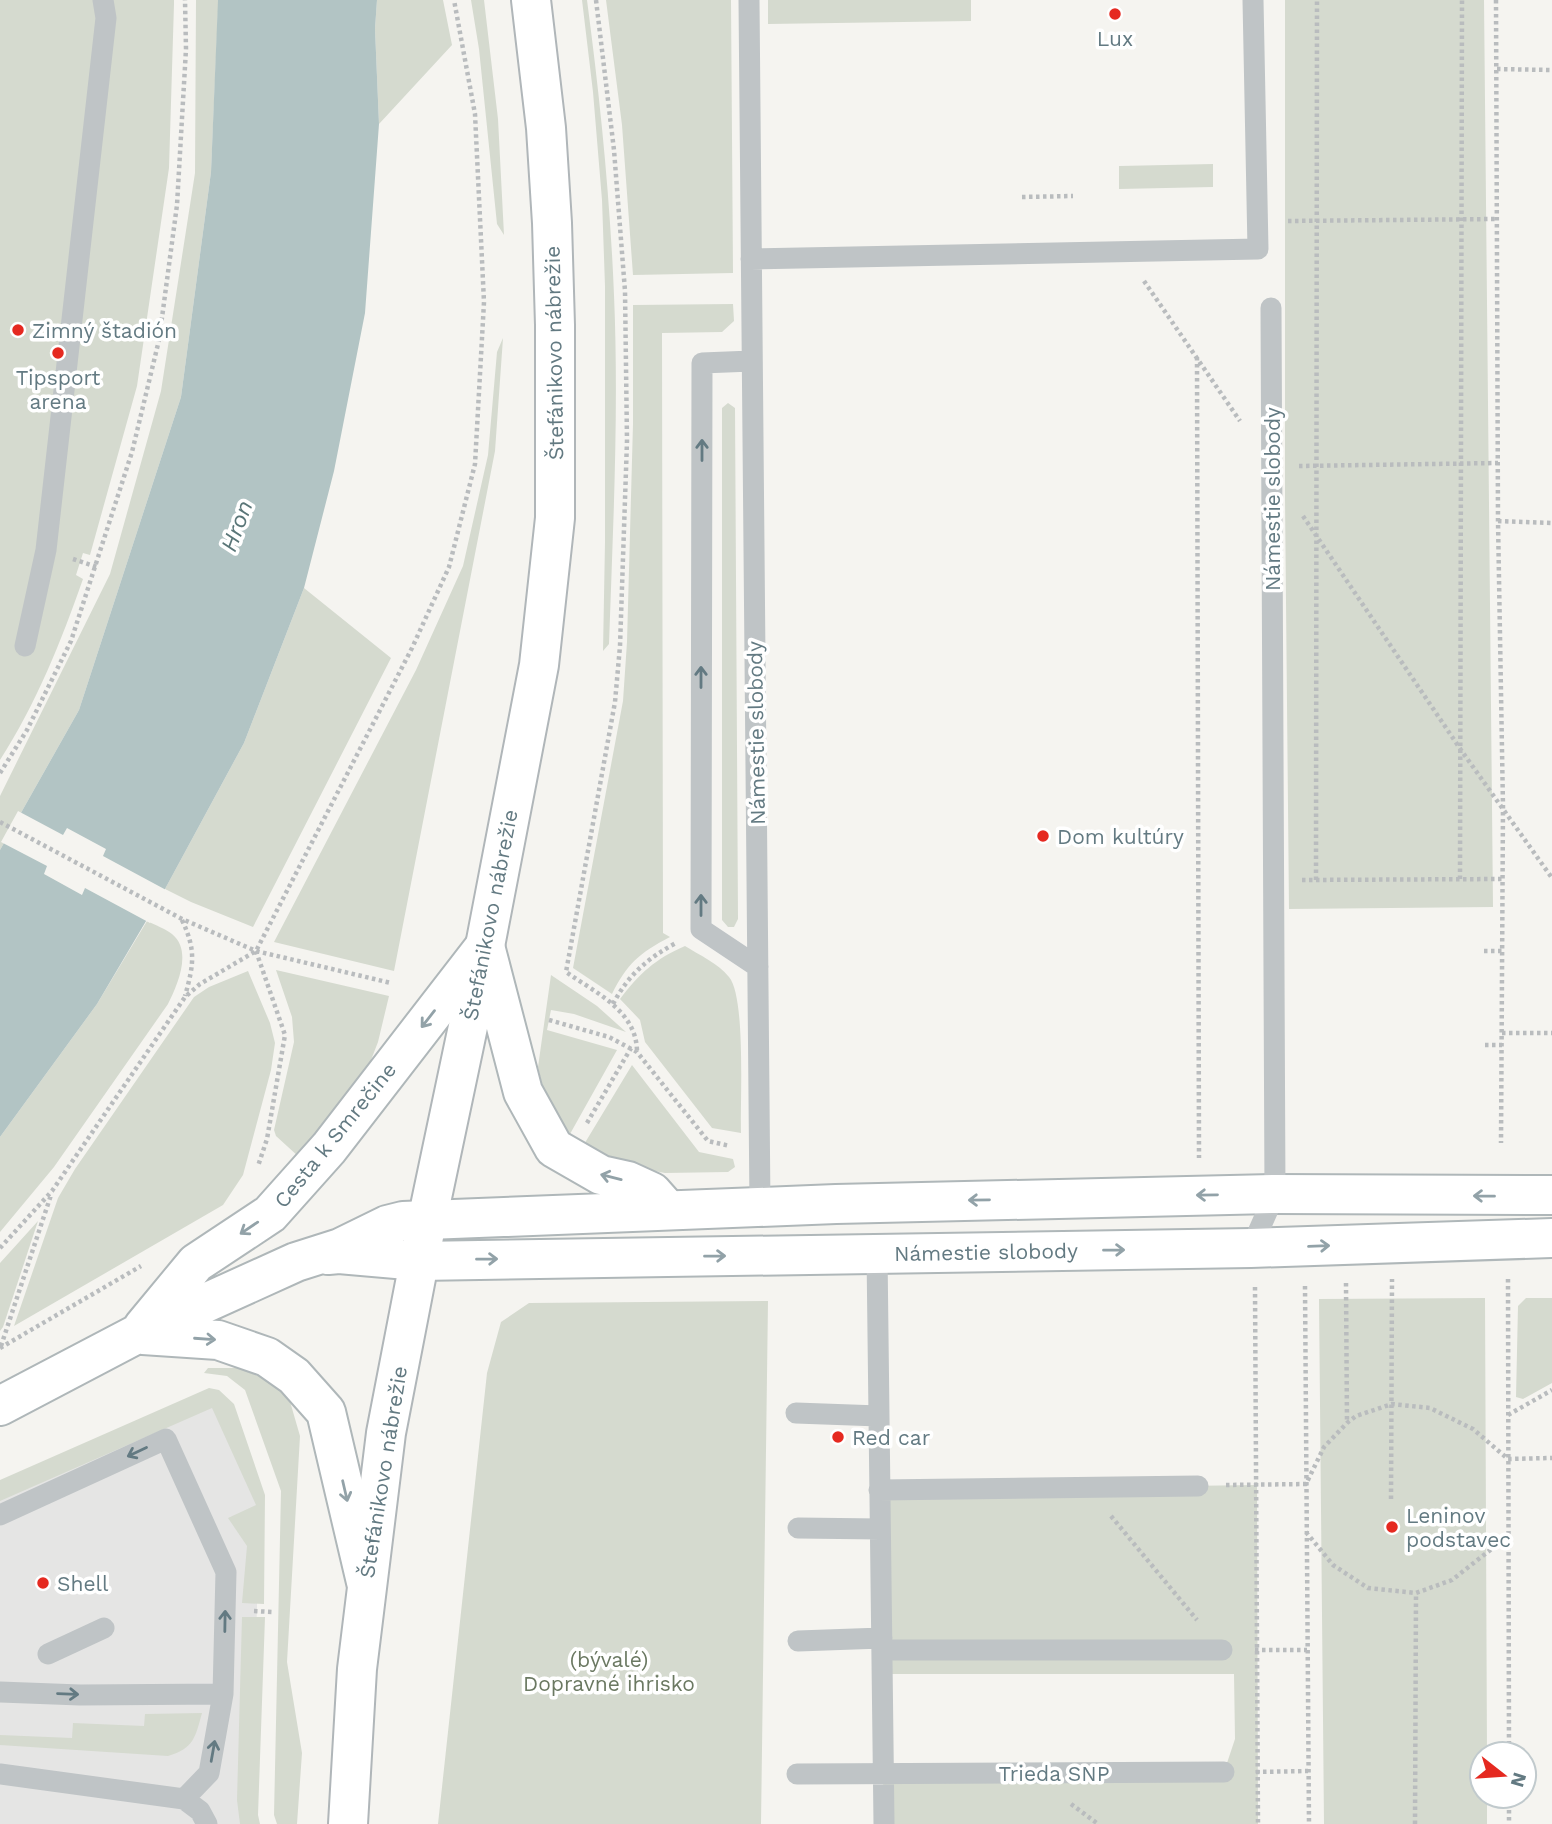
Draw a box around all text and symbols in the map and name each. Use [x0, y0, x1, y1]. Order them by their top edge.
marker: Lux [1107, 6, 1123, 22]
place label: Lux [1097, 26, 1133, 51]
street label: Štefánikovo nábrežie [540, 246, 568, 460]
place label: Zimný štadión [32, 318, 177, 343]
marker: Zimný štadión [10, 322, 26, 338]
marker: Tipsport arena [50, 345, 66, 361]
place label: Tipsport arena [16, 365, 101, 414]
street label: Námestie slobody [1260, 407, 1285, 591]
one-way arrow [695, 439, 709, 462]
water label: Hron [215, 497, 259, 555]
street label: Námestie slobody [742, 641, 770, 825]
one-way arrow [694, 666, 708, 689]
street label: Štefánikovo nábrežie [457, 807, 523, 1023]
place label: Dom kultúry [1057, 824, 1184, 849]
marker: Dom kultúry [1035, 828, 1051, 844]
one-way arrow [694, 894, 708, 917]
one-way arrow [421, 1009, 436, 1028]
street label: Cesta k Smrečine [269, 1057, 401, 1213]
one-way arrow [600, 1170, 623, 1183]
one-way arrow [1195, 1189, 1218, 1202]
one-way arrow [1473, 1189, 1496, 1202]
one-way arrow [968, 1194, 991, 1207]
one-way arrow [240, 1221, 259, 1235]
street label: Námestie slobody [894, 1238, 1078, 1266]
one-way arrow [1308, 1239, 1331, 1252]
one-way arrow [1102, 1243, 1125, 1257]
one-way arrow [703, 1249, 726, 1263]
one-way arrow [476, 1253, 499, 1266]
one-way arrow [193, 1333, 216, 1346]
street label: Štefánikovo nábrežie [354, 1364, 412, 1580]
place label: Red car [852, 1425, 931, 1450]
marker: Red car [830, 1429, 846, 1445]
one-way arrow [127, 1446, 148, 1459]
one-way arrow [339, 1479, 352, 1502]
place label: Leninov podstavec [1406, 1503, 1511, 1552]
marker: Leninov podstavec [1384, 1519, 1400, 1535]
place label: Shell [57, 1571, 109, 1596]
marker: Shell [35, 1575, 51, 1591]
one-way arrow [218, 1610, 232, 1633]
park label: (bývalé) Dopravné ihrisko [523, 1647, 695, 1696]
one-way arrow [56, 1688, 79, 1701]
one-way arrow [207, 1740, 220, 1763]
north arrow [1468, 1740, 1538, 1810]
street label: Trieda SNP [999, 1761, 1109, 1786]
text: N [1506, 1770, 1532, 1790]

